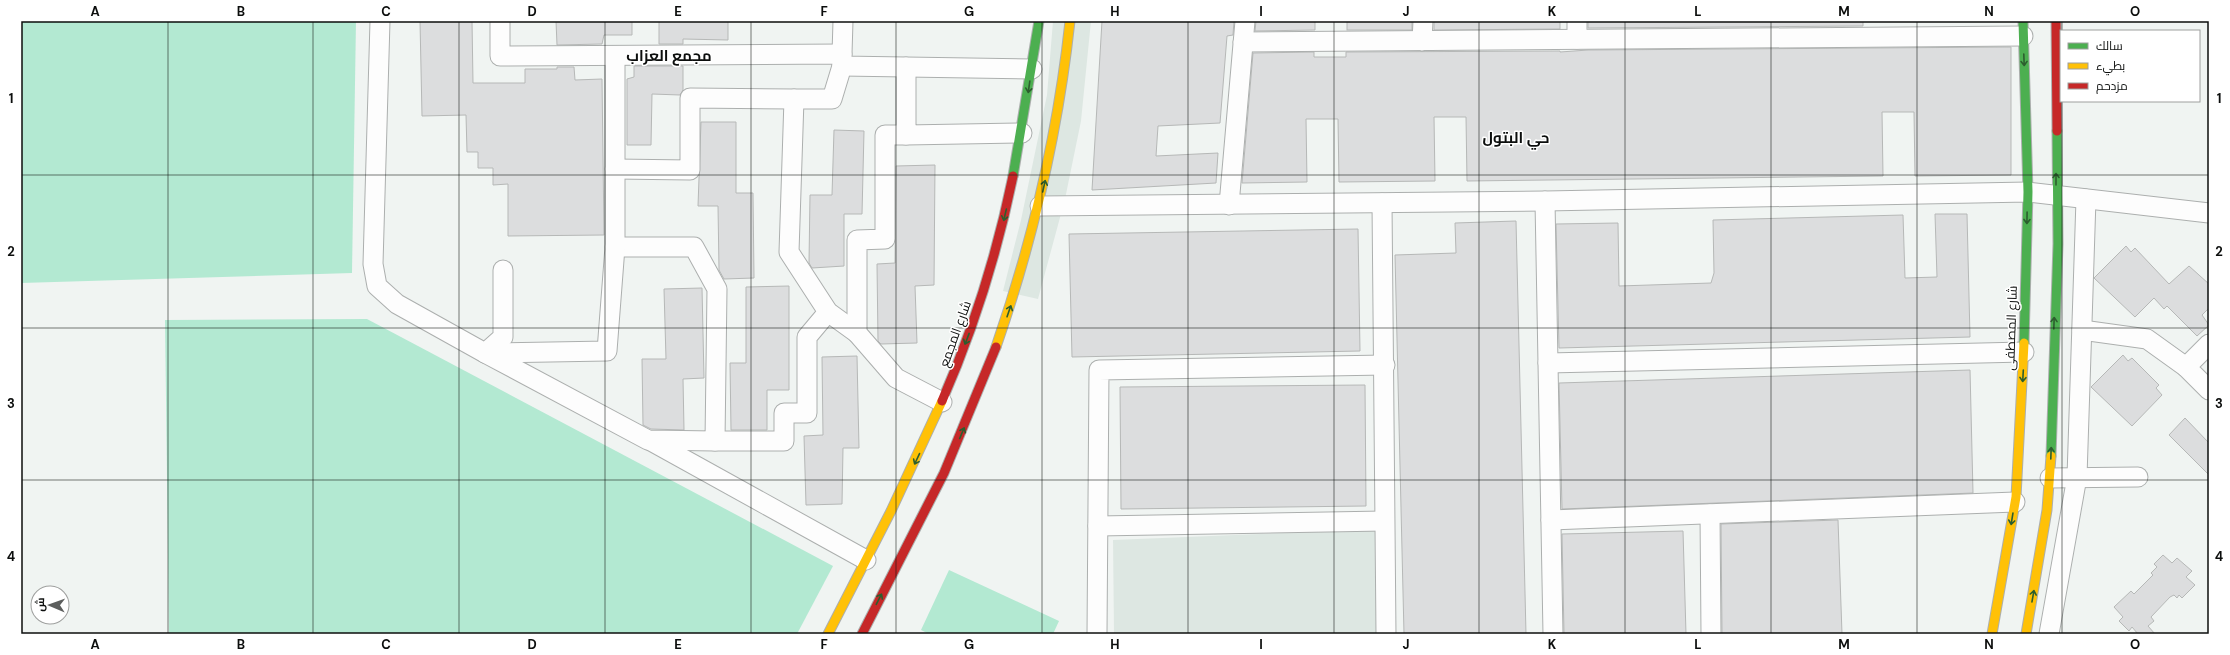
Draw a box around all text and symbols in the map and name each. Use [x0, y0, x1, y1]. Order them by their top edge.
text: A [90, 3, 100, 20]
text: B [237, 3, 245, 20]
text: C [381, 3, 391, 20]
text: D [527, 3, 537, 20]
text: E [674, 3, 682, 20]
text: F [820, 3, 828, 20]
text: G [964, 3, 974, 20]
text: H [1110, 3, 1120, 20]
text: I [1259, 3, 1263, 20]
text: J [1402, 3, 1410, 20]
text: K [1548, 3, 1557, 20]
text: L [1694, 3, 1702, 20]
text: M [1838, 3, 1850, 20]
text: N [1984, 3, 1994, 20]
text: O [2130, 3, 2140, 20]
legend [2060, 30, 2200, 102]
text: سالك [2096, 38, 2123, 54]
district label: مجمع العزاب [626, 46, 712, 66]
one-way arrow [2020, 53, 2028, 66]
text: بطيء [2096, 58, 2125, 76]
text: مزدحم [2096, 78, 2128, 94]
one-way arrow [1025, 80, 1033, 93]
text: 1 [9, 90, 13, 107]
text: 1 [2217, 90, 2221, 107]
district label: حي البتول [1483, 128, 1549, 150]
one-way arrow [2052, 173, 2060, 186]
one-way arrow [1041, 180, 1049, 193]
one-way arrow [1001, 208, 1009, 221]
one-way arrow [2023, 211, 2030, 224]
text: 2 [7, 243, 15, 260]
text: 2 [2215, 243, 2223, 260]
street label: شارع المصطفى [2001, 285, 2021, 371]
street label: شارع المجمع [935, 299, 975, 369]
one-way arrow [1006, 305, 1013, 318]
one-way arrow [2051, 317, 2058, 330]
one-way arrow [963, 333, 971, 345]
one-way arrow [2019, 369, 2027, 382]
text: 3 [7, 395, 15, 412]
text: 3 [2215, 395, 2223, 412]
one-way arrow [959, 427, 966, 439]
one-way arrow [2047, 447, 2054, 460]
one-way arrow [913, 452, 920, 464]
one-way arrow [2008, 512, 2016, 525]
text: 4 [7, 548, 15, 565]
text: 4 [2215, 548, 2223, 565]
north arrow [30, 585, 70, 625]
one-way arrow [2029, 590, 2037, 603]
one-way arrow [876, 593, 884, 605]
text: ش [33, 597, 47, 612]
text: A [90, 636, 100, 653]
text: B [237, 636, 245, 653]
text: C [381, 636, 391, 653]
text: D [527, 636, 537, 653]
text: E [674, 636, 682, 653]
text: F [820, 636, 828, 653]
text: G [964, 636, 974, 653]
text: H [1110, 636, 1120, 653]
text: I [1259, 636, 1263, 653]
text: J [1402, 636, 1410, 653]
text: K [1548, 636, 1557, 653]
text: L [1694, 636, 1702, 653]
text: M [1838, 636, 1850, 653]
text: N [1984, 636, 1994, 653]
text: O [2130, 636, 2140, 653]

